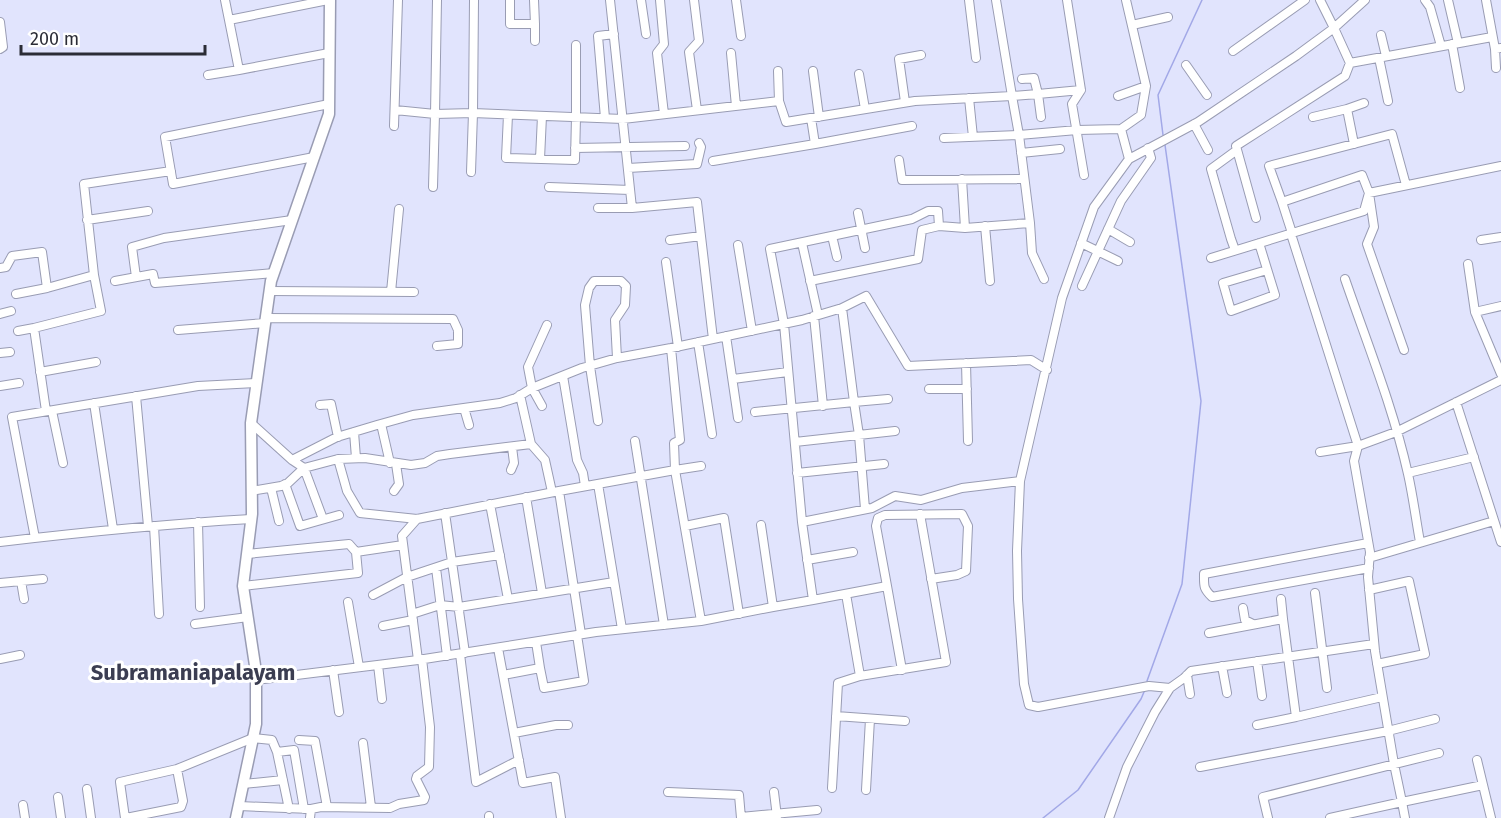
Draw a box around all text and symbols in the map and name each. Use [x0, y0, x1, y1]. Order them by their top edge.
scale bar [21, 18, 206, 56]
text: 200 m [30, 28, 79, 50]
district label: Subramaniapalayam [91, 659, 295, 686]

